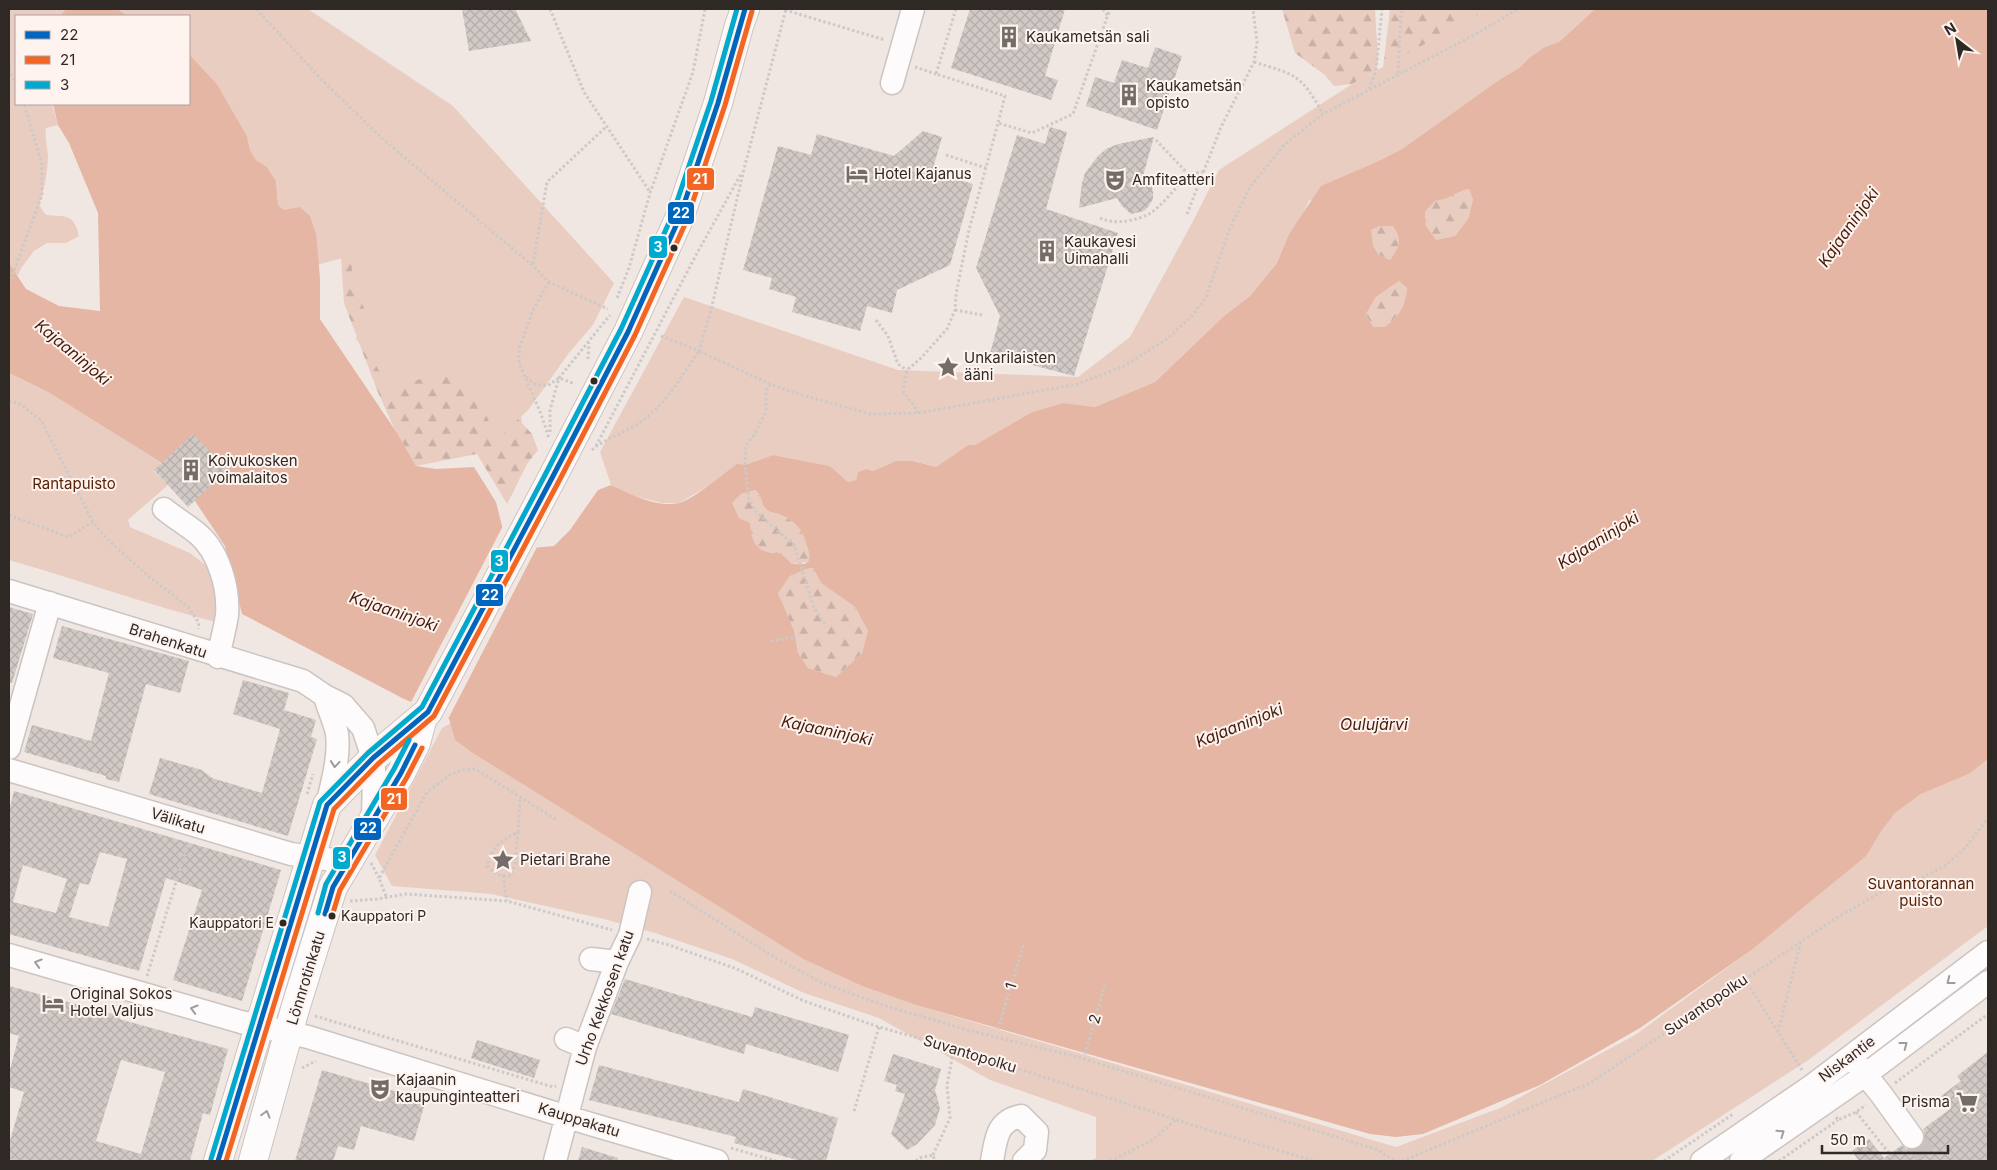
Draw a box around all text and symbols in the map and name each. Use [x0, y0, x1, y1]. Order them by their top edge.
legend [15, 15, 190, 105]
north arrow [1932, 15, 1982, 65]
text: N [1941, 18, 1959, 38]
building icon: Kaukametsän sali [996, 24, 1022, 50]
text: 22 [60, 25, 78, 44]
place label: Kaukametsän sali [1026, 27, 1150, 46]
text: 21 [60, 50, 75, 69]
text: 3 [60, 75, 69, 94]
place label: Kaukametsän opisto [1146, 76, 1242, 112]
building icon: Kaukametsän opisto [1116, 82, 1142, 108]
hotel icon: Hotel Kajanus [844, 161, 870, 187]
place label: Hotel Kajanus [874, 164, 972, 183]
line badge: 21 [686, 167, 715, 191]
theatre icon: Amfiteatteri [1102, 167, 1128, 193]
text: 21 [693, 170, 707, 187]
place label: Amfiteatteri [1132, 170, 1214, 189]
water label: Kajaaninjoki [1813, 183, 1883, 271]
line badge: 22 [667, 201, 695, 225]
text: 22 [672, 204, 690, 221]
place label: Kaukavesi Uimahalli [1064, 232, 1136, 268]
line badge: 3 [648, 235, 668, 259]
text: 3 [653, 238, 663, 255]
building icon: Kaukavesi Uimahalli [1034, 238, 1060, 264]
unlabelled marker [669, 243, 679, 253]
water label: Kajaaninjoki [31, 315, 116, 390]
place label: Unkarilaisten ääni [964, 348, 1056, 384]
place icon: Unkarilaisten ääni [935, 354, 961, 380]
unlabelled marker [589, 376, 599, 386]
place label: Koivukosken voimalaitos [208, 451, 298, 487]
building icon: Koivukosken voimalaitos [178, 457, 204, 483]
park label: Rantapuisto [32, 474, 116, 493]
water label: Kajaaninjoki [1554, 506, 1643, 573]
line badge: 3 [490, 549, 509, 573]
text: 3 [494, 552, 504, 569]
line badge: 22 [475, 583, 504, 607]
text: 22 [481, 586, 499, 603]
water label: Kajaaninjoki [347, 587, 442, 636]
street label: Brahenkatu [127, 619, 210, 662]
water label: Kajaaninjoki [1192, 698, 1287, 752]
water label: Kajaaninjoki [780, 711, 875, 750]
water label: Oulujärvi [1340, 714, 1409, 734]
one-way arrow [330, 760, 341, 768]
line badge: 21 [380, 787, 408, 811]
text: 21 [387, 790, 401, 807]
street label: Välikatu [149, 803, 208, 838]
line badge: 22 [353, 817, 382, 841]
text: 22 [359, 819, 377, 836]
line badge: 3 [332, 846, 351, 870]
place icon: Pietari Brahe [490, 847, 516, 873]
text: 3 [337, 848, 347, 865]
place label: Pietari Brahe [520, 850, 611, 869]
park label: Suvantorannan puisto [1868, 874, 1974, 910]
place label: Kauppatori P [341, 907, 426, 924]
marker: Kauppatori P [327, 911, 337, 921]
place label: Kauppatori E [189, 914, 274, 931]
marker: Kauppatori E [278, 918, 288, 928]
street label: Lönnrotinkatu [282, 928, 329, 1027]
street label: Urho Kekkosen katu [571, 928, 638, 1068]
one-way arrow [34, 959, 43, 969]
street label: Suvantopolku [1660, 970, 1751, 1040]
one-way arrow [1947, 976, 1956, 984]
street label: 1 [1001, 980, 1020, 992]
place label: Original Sokos Hotel Valjus [70, 984, 172, 1020]
hotel icon: Original Sokos Hotel Valjus [40, 990, 66, 1016]
one-way arrow [190, 1004, 199, 1014]
street label: 2 [1084, 1012, 1105, 1026]
street label: Suvantopolku [921, 1030, 1019, 1077]
street label: Niskantie [1815, 1031, 1879, 1086]
one-way arrow [1898, 1042, 1908, 1051]
place label: Kajaanin kaupunginteatteri [396, 1070, 520, 1106]
theatre icon: Kajaanin kaupunginteatteri [367, 1076, 393, 1102]
supermarket icon: Prisma [1954, 1089, 1980, 1115]
place label: Prisma [1901, 1092, 1950, 1111]
street label: Kauppakatu [536, 1098, 622, 1141]
one-way arrow [260, 1110, 271, 1119]
scale bar [1822, 1122, 1948, 1154]
one-way arrow [1775, 1130, 1785, 1139]
text: 50 m [1830, 1130, 1866, 1149]

